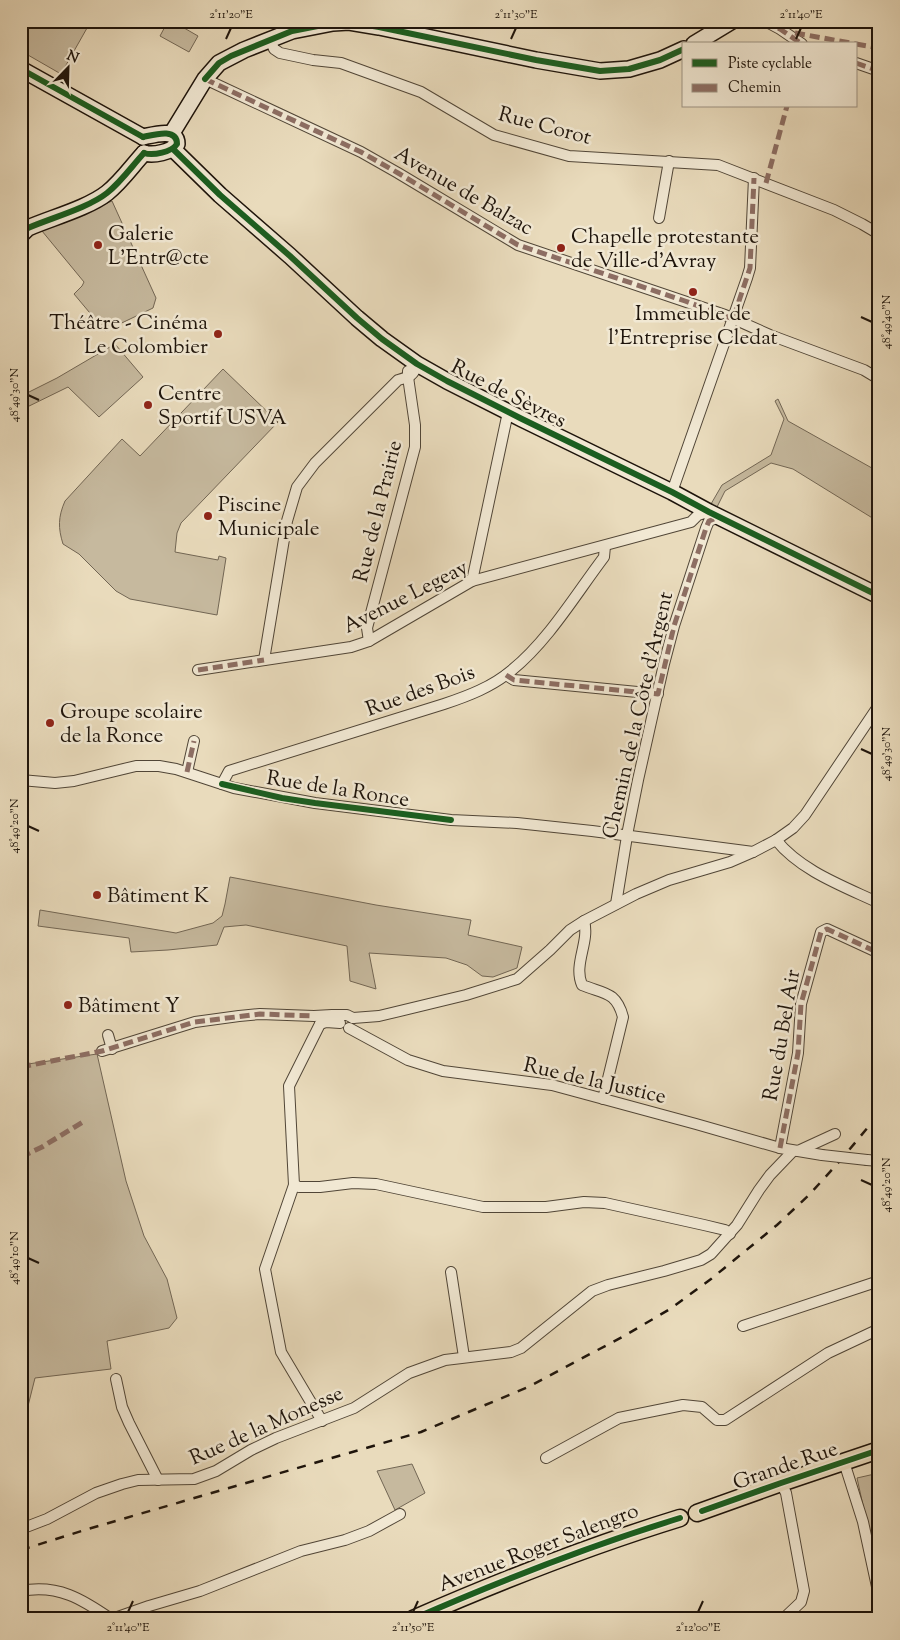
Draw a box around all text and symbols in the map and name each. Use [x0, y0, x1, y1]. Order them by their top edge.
text: 2°11'20"E [209, 6, 254, 24]
text: 2°11'30"E [495, 6, 538, 24]
text: 2°11'40"E [780, 6, 823, 24]
north arrow [42, 42, 92, 92]
legend [682, 42, 858, 108]
text: N [63, 46, 81, 69]
text: Piste cyclable [728, 54, 812, 75]
text: Chemin [728, 78, 781, 99]
street label: Rue Corot [495, 100, 594, 154]
street label: Avenue de Balzac [388, 140, 538, 244]
place label: Galerie L'Entr@cte [108, 220, 209, 274]
place label: Chapelle protestante de Ville-d'Avray [571, 223, 759, 277]
marker: Galerie L'Entr@cte [92, 239, 104, 251]
marker: Chapelle protestante de Ville-d'Avray [555, 242, 567, 254]
marker: Immeuble de l'Entreprise Cledat [687, 286, 699, 298]
text: 48°49'40"N [878, 294, 896, 349]
place label: Immeuble de l'Entreprise Cledat [608, 300, 778, 354]
place label: Théâtre - Cinéma Le Colombier [49, 309, 208, 363]
marker: Théâtre - Cinéma Le Colombier [212, 328, 224, 340]
street label: Rue de Sèvres [445, 353, 571, 437]
text: 48°49'30"N [6, 367, 24, 422]
place label: Centre Sportif USVA [158, 380, 287, 434]
marker: Centre Sportif USVA [142, 399, 154, 411]
street label: Rue de la Prairie [347, 437, 411, 586]
place label: Piscine Municipale [218, 491, 319, 545]
marker: Piscine Municipale [202, 510, 214, 522]
street label: Avenue Legeay [338, 553, 474, 642]
street label: Chemin de la Côte d'Argent [596, 589, 682, 842]
street label: Rue des Bois [362, 658, 479, 725]
place label: Groupe scolaire de la Ronce [60, 698, 203, 752]
marker: Groupe scolaire de la Ronce [44, 717, 56, 729]
text: 48°49'30"N [878, 726, 896, 781]
street label: Rue de la Ronce [264, 764, 411, 816]
text: 48°49'20"N [6, 798, 24, 854]
place label: Bâtiment K [107, 882, 209, 912]
marker: Bâtiment K [91, 889, 103, 901]
street label: Rue du Bel Air [757, 967, 809, 1103]
place label: Bâtiment Y [78, 992, 180, 1022]
marker: Bâtiment Y [62, 999, 74, 1011]
street label: Rue de la Justice [520, 1051, 669, 1113]
text: 48°49'20"N [878, 1157, 896, 1213]
text: 48°49'10"N [6, 1231, 24, 1285]
street label: Rue de la Monesse [185, 1379, 349, 1474]
street label: Grande Rue [729, 1435, 842, 1499]
street label: Avenue Roger Salengro [434, 1497, 643, 1601]
text: 2°11'40"E [107, 1619, 150, 1637]
text: 2°11'50"E [392, 1619, 435, 1637]
text: 2°12'00"E [675, 1619, 721, 1637]

